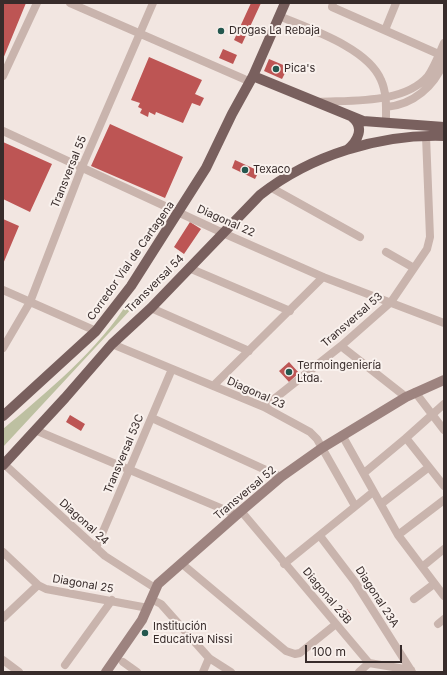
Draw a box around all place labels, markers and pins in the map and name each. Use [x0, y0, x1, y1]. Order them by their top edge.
place label: Drogas La Rebaja [229, 24, 320, 38]
marker: Drogas La Rebaja [216, 26, 226, 36]
place label: Pica's [284, 62, 315, 76]
marker: Pica's [271, 64, 281, 74]
place label: Texaco [253, 163, 290, 177]
marker: Texaco [240, 165, 250, 175]
place label: Termoingeniería Ltda. [297, 359, 381, 385]
marker: Termoingeniería Ltda. [284, 367, 294, 377]
place label: Institución Educativa Nissi [153, 620, 232, 646]
marker: Institución Educativa Nissi [140, 628, 150, 638]

